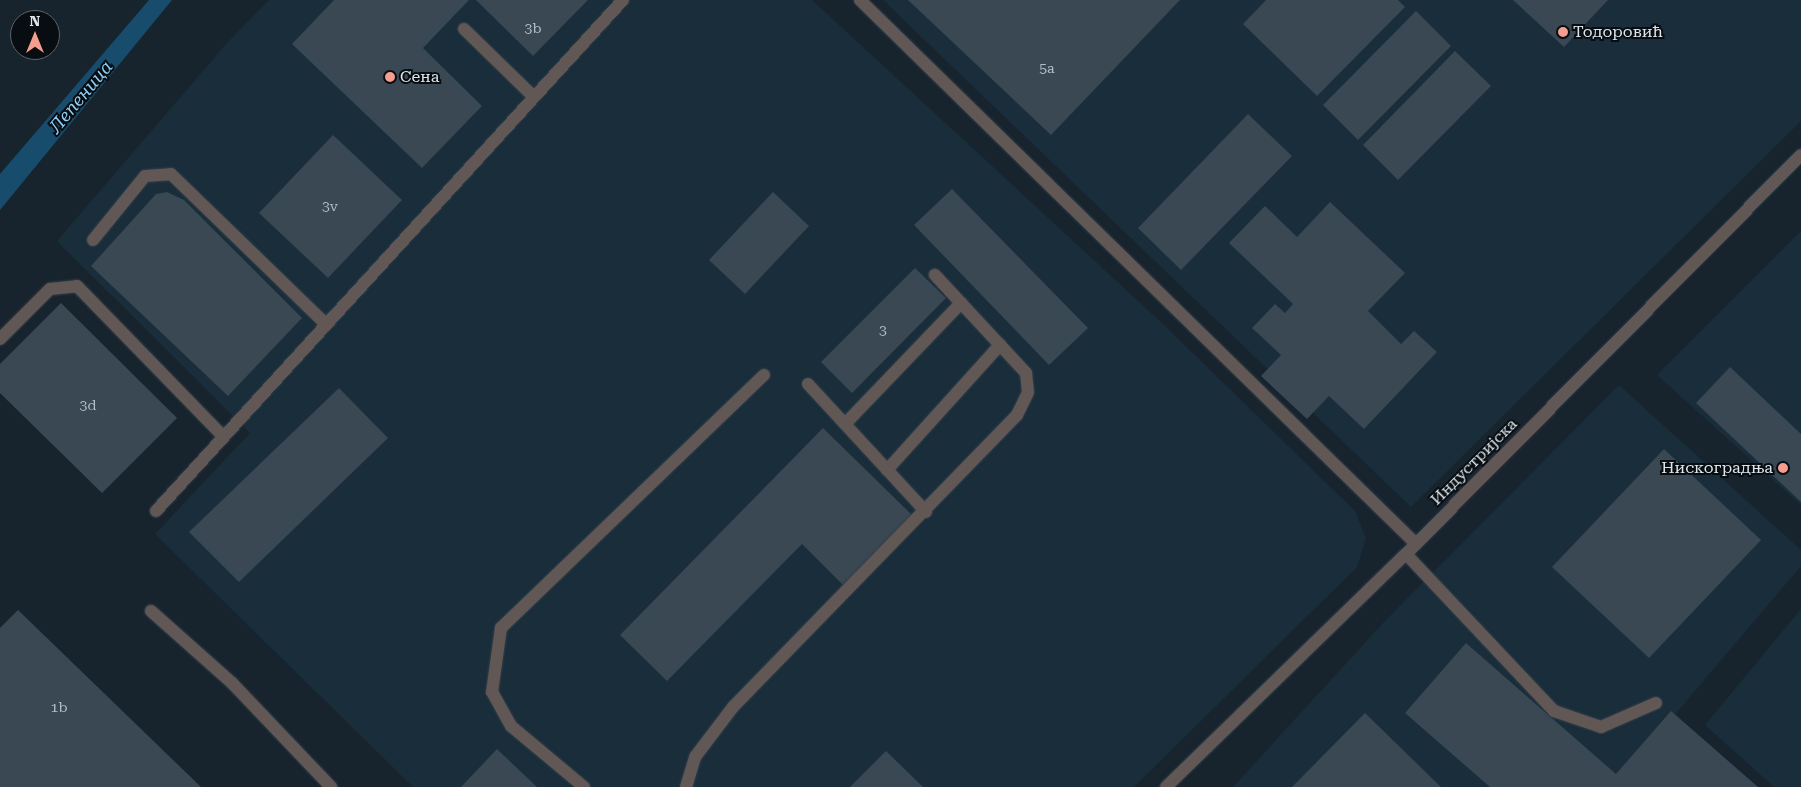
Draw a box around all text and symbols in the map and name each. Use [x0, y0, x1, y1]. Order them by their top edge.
north arrow [10, 10, 60, 60]
text: N [30, 13, 40, 29]
house number: 3b [525, 20, 541, 36]
place label: Тодоровић [1573, 22, 1663, 42]
marker: Тодоровић [1557, 26, 1569, 38]
water label: Лепеница [45, 57, 117, 137]
house number: 5a [1039, 60, 1055, 76]
place label: Сена [400, 67, 439, 87]
marker: Сена [384, 71, 396, 83]
house number: 3v [322, 198, 338, 214]
house number: 3 [879, 322, 887, 338]
house number: 3d [80, 397, 96, 413]
street label: Индустријска [1427, 415, 1521, 509]
place label: Нискоградња [1661, 458, 1773, 478]
marker: Нискоградња [1777, 462, 1789, 474]
house number: 1b [51, 699, 67, 715]

